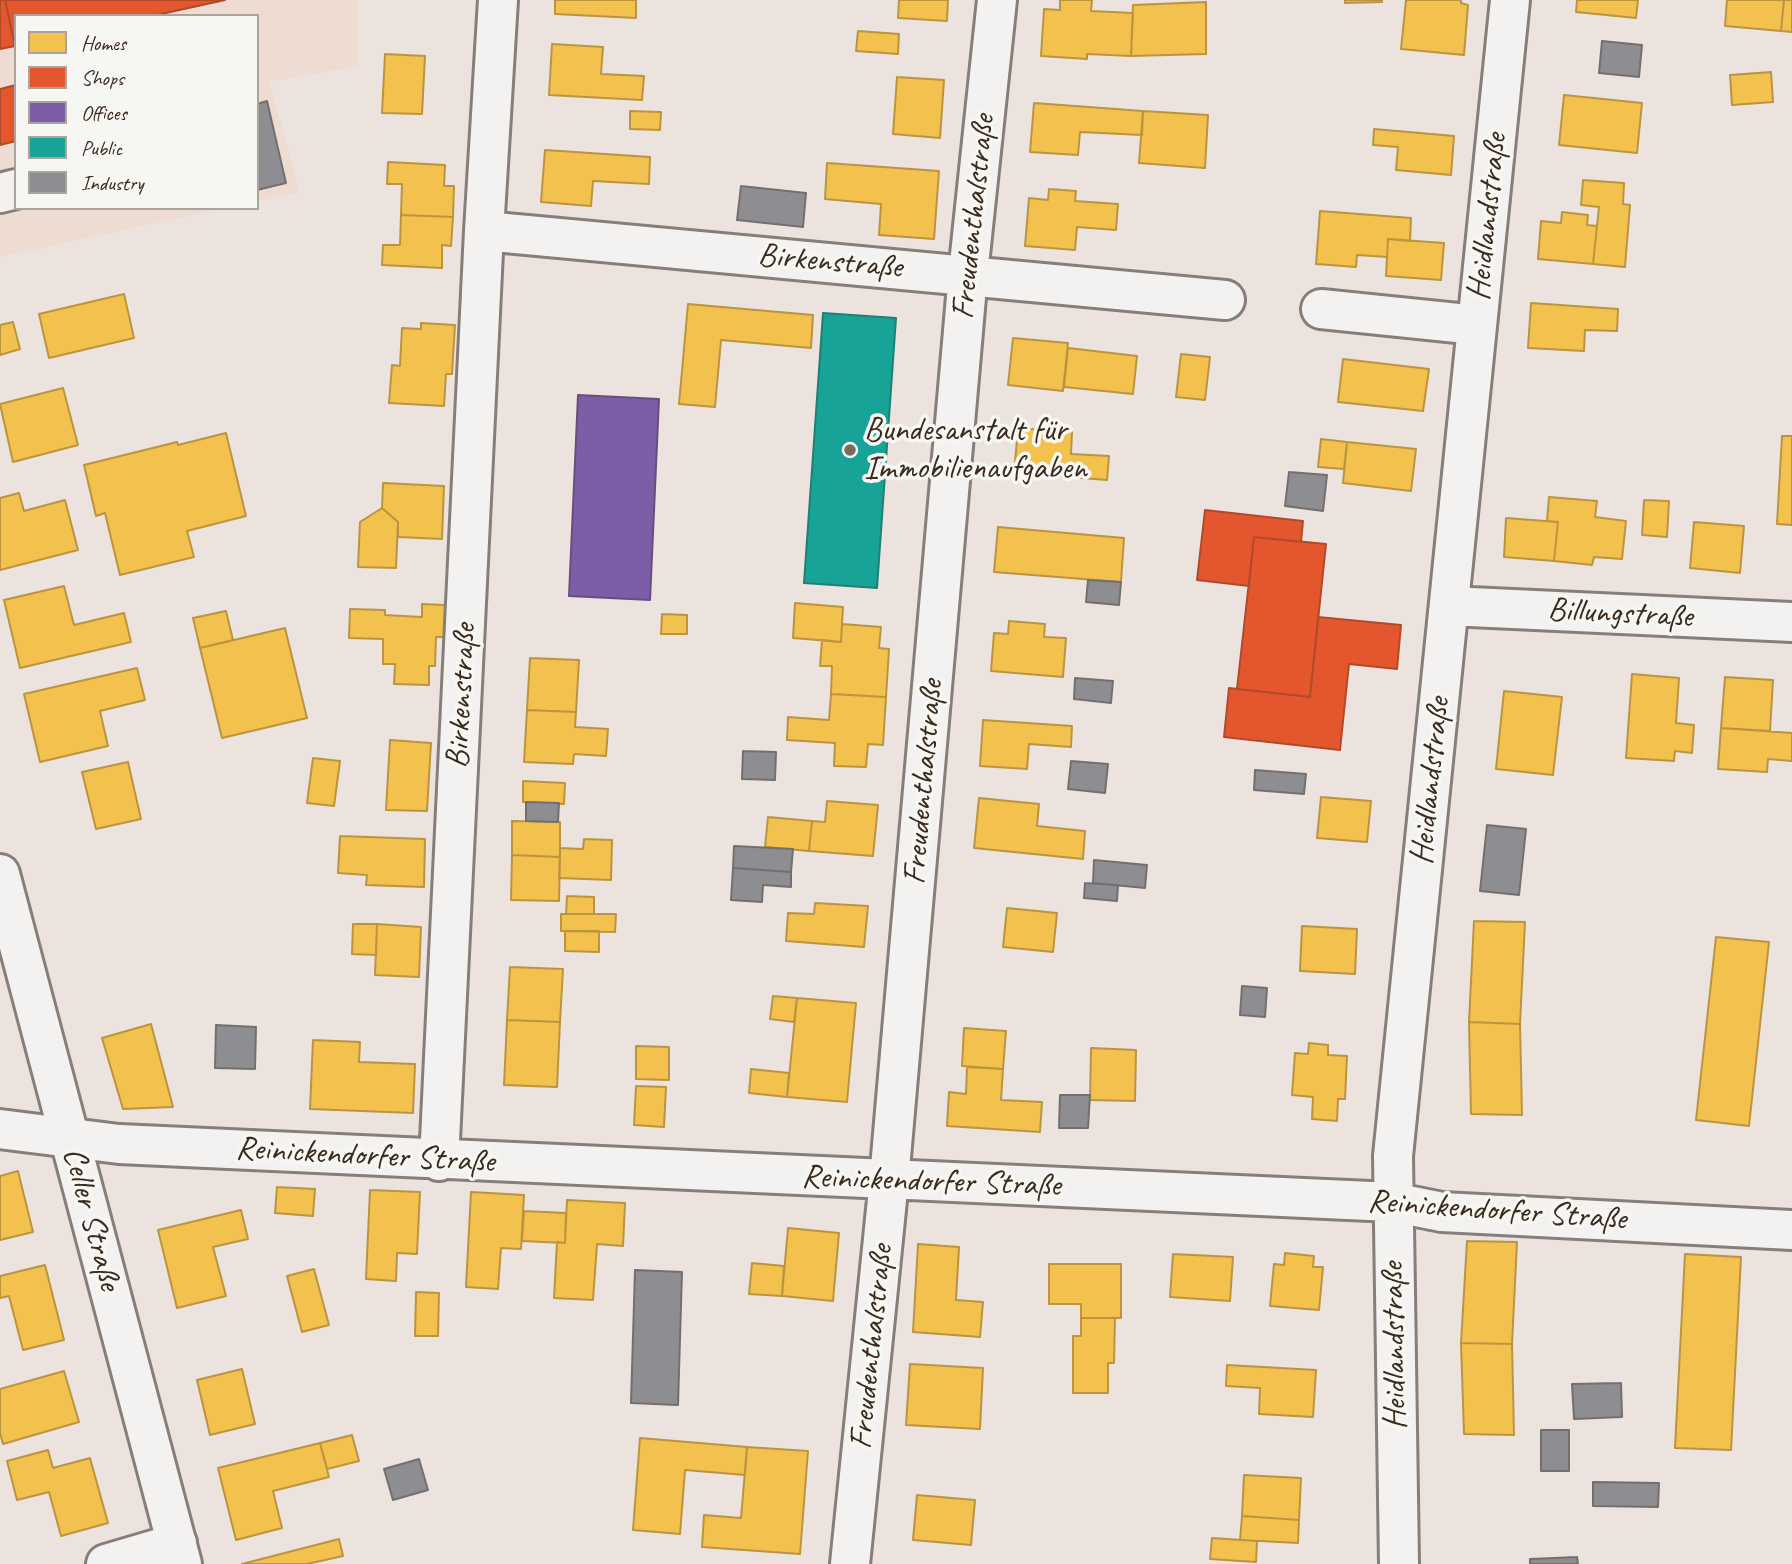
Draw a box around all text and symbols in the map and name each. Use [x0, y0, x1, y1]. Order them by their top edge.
legend [14, 14, 259, 210]
text: Homes [81, 30, 126, 56]
text: Shops [81, 65, 124, 91]
text: Offices [81, 100, 127, 126]
street label: Freudenthalstraße [944, 113, 1004, 321]
street label: Heidlandstraße [1460, 132, 1516, 302]
text: Public [81, 135, 122, 161]
text: Industry [81, 170, 144, 196]
street label: Birkenstraße [756, 236, 904, 288]
place label: Bundesanstalt für Immobilienaufgaben [864, 411, 1086, 489]
marker: Bundesanstalt für Immobilienaufgaben [842, 442, 858, 458]
street label: Billungstraße [1547, 590, 1693, 638]
street label: Birkenstraße [438, 623, 486, 769]
street label: Freudenthalstraße [895, 678, 953, 886]
street label: Heidlandstraße [1403, 696, 1459, 866]
street label: Reinickendorfer Straße [235, 1129, 495, 1183]
street label: Celler Straße [53, 1143, 129, 1295]
street label: Reinickendorfer Straße [801, 1158, 1061, 1206]
street label: Reinickendorfer Straße [1366, 1182, 1628, 1240]
street label: Freudenthalstraße [842, 1243, 902, 1451]
street label: Heidlandstraße [1374, 1262, 1416, 1430]

